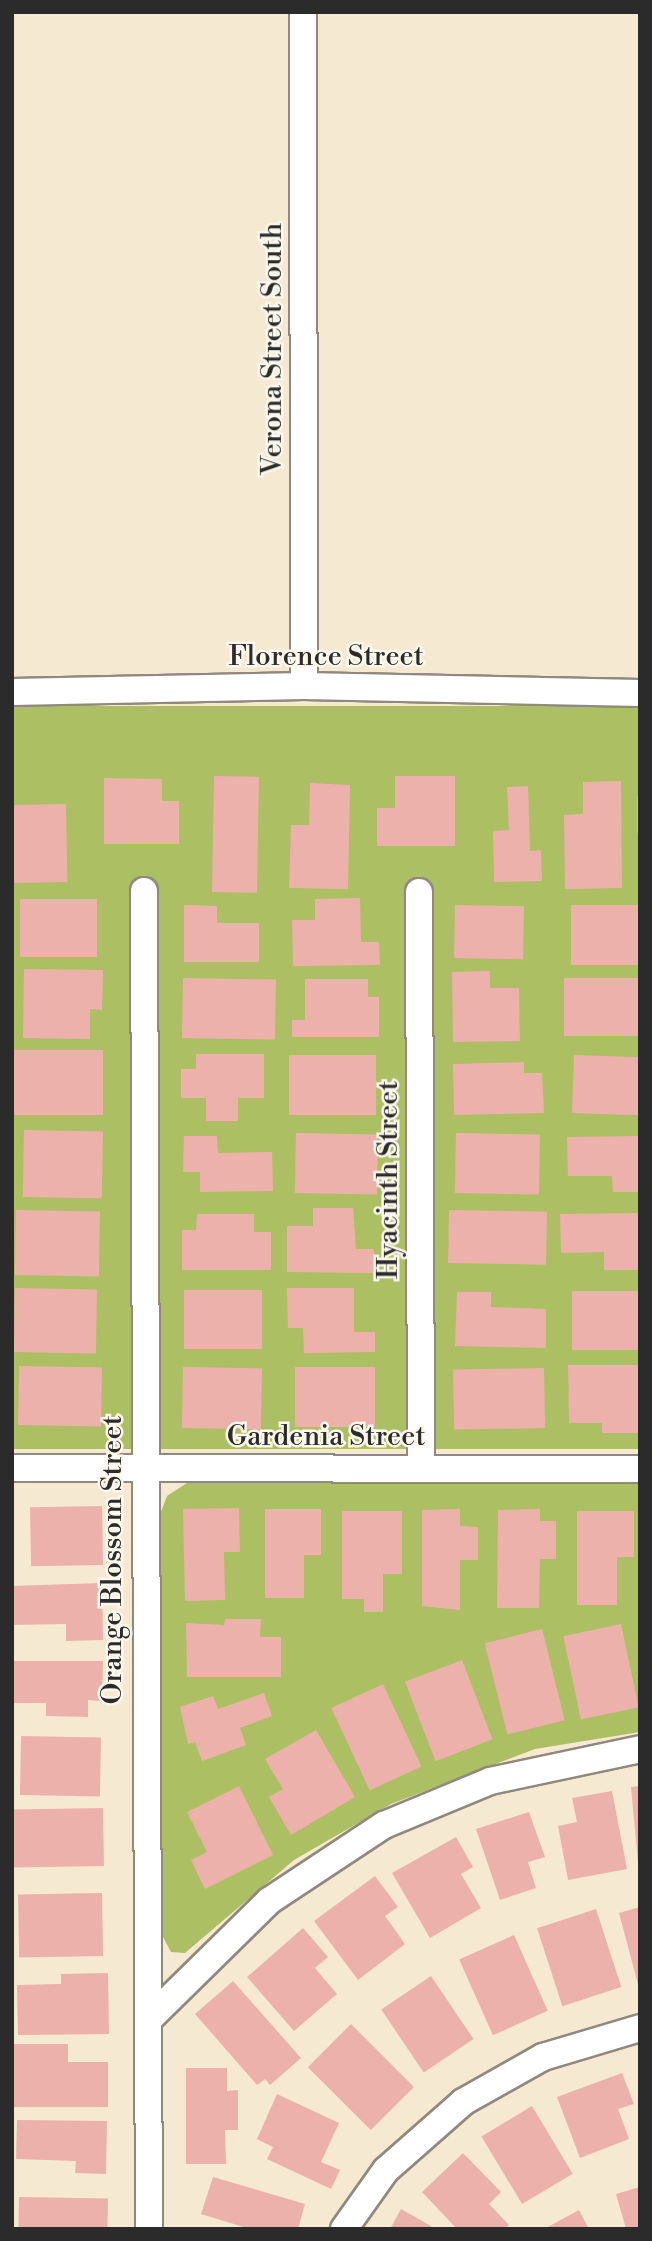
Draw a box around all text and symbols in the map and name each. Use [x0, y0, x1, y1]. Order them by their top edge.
street label: Verona Street South [256, 223, 290, 475]
street label: Florence Street [228, 640, 424, 674]
street label: Hyacinth Street [372, 1081, 406, 1279]
street label: Orange Blossom Street [96, 1415, 130, 1705]
street label: Gardenia Street [227, 1420, 425, 1454]

